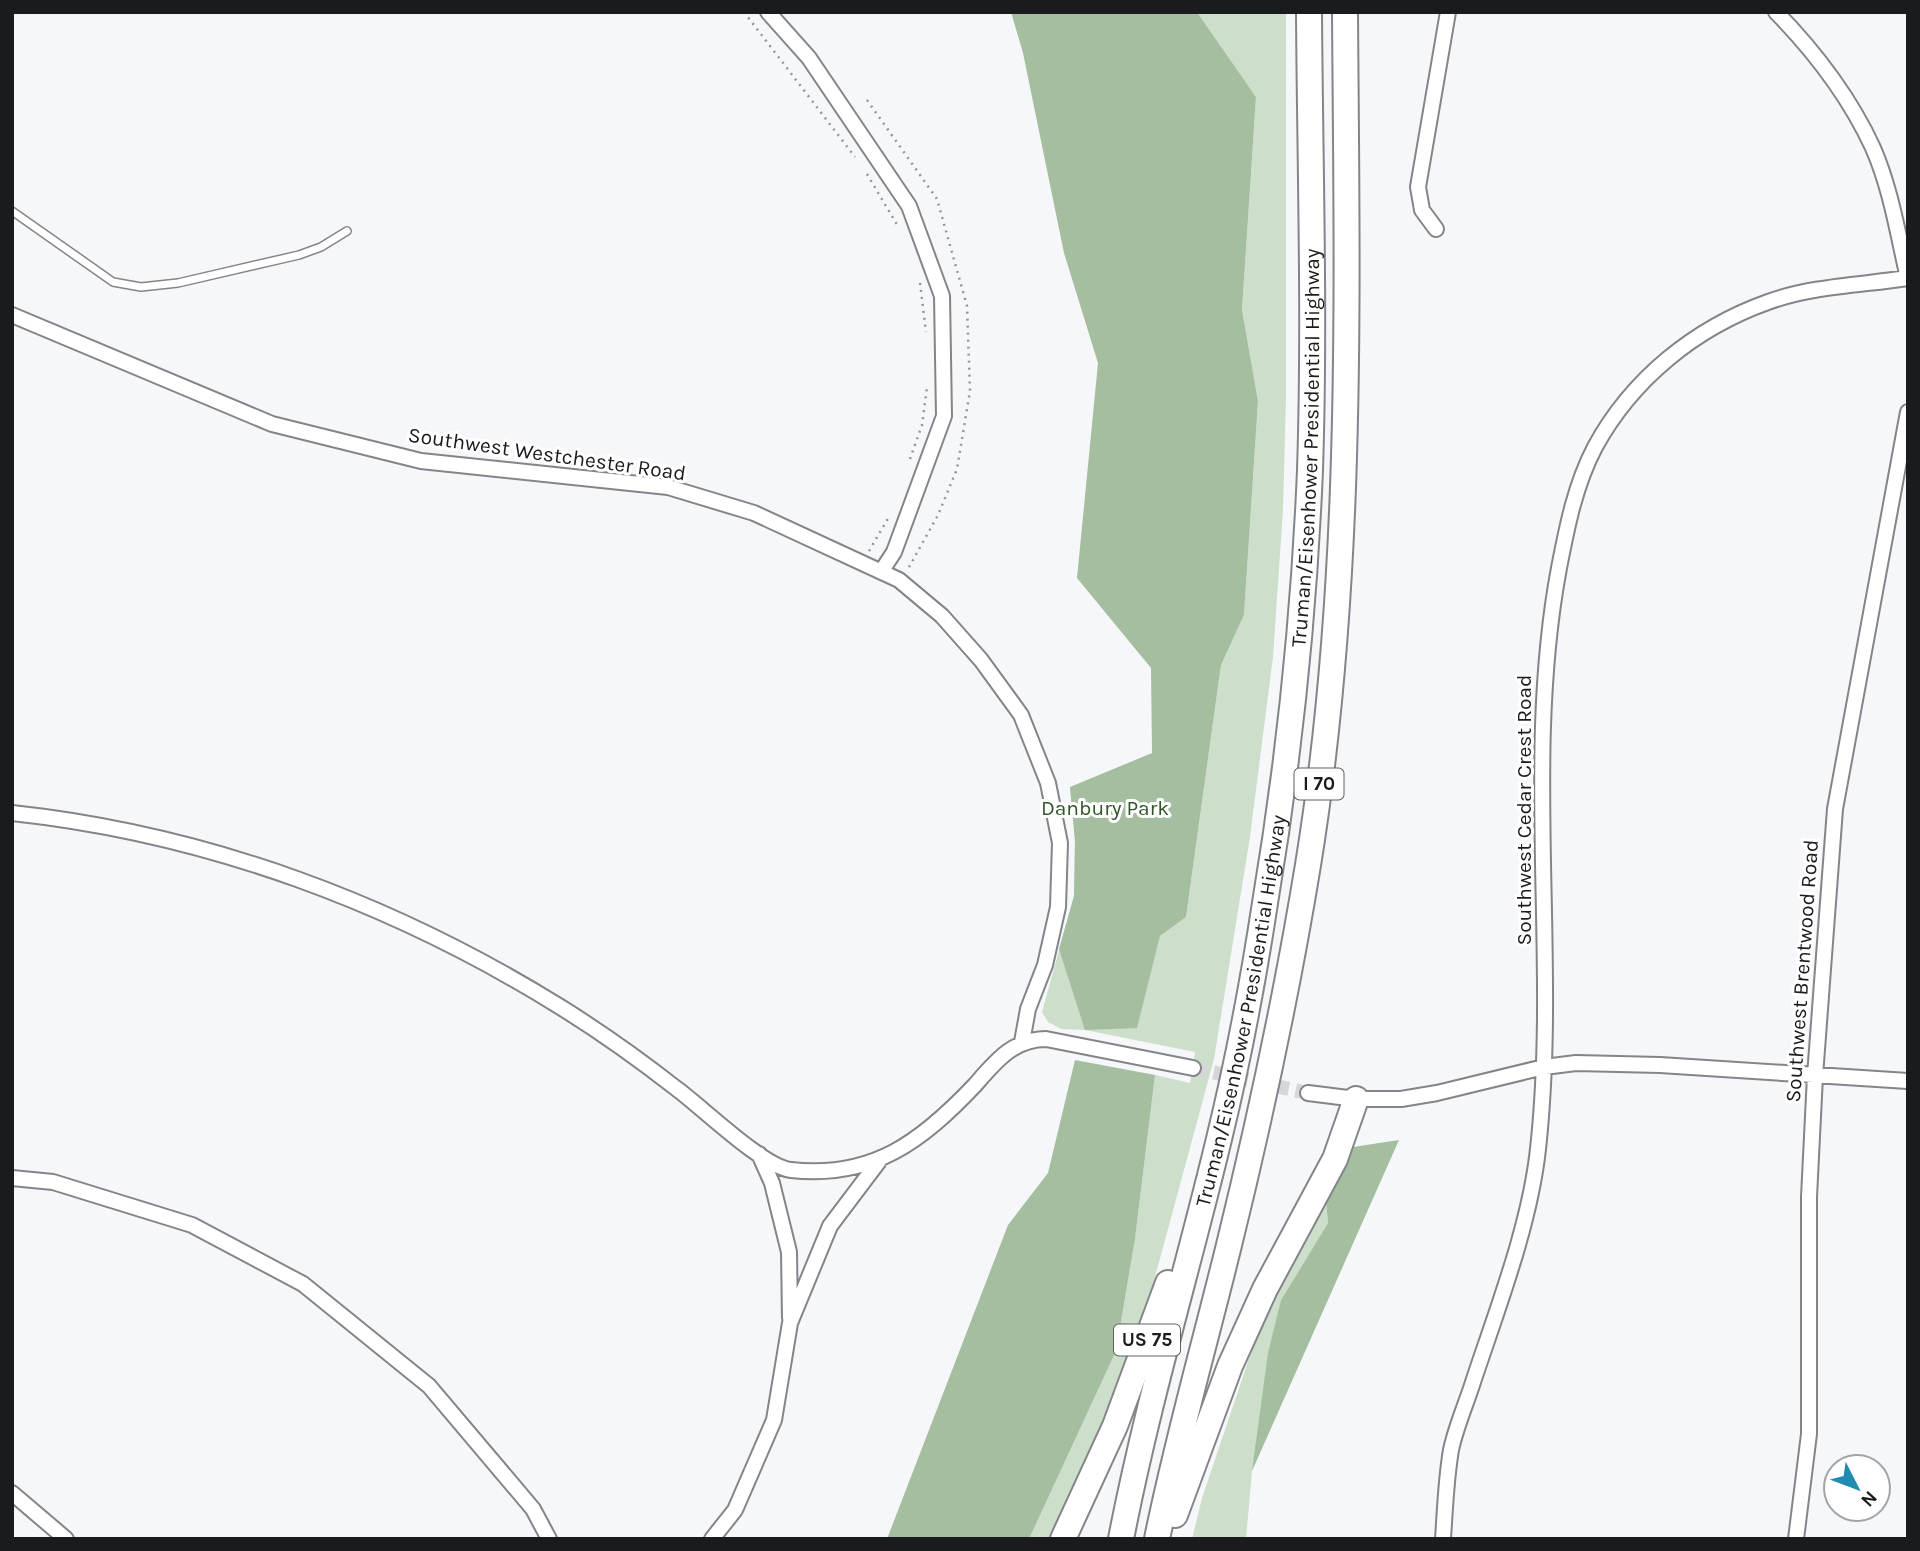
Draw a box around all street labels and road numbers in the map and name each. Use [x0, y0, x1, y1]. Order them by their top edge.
street label: Truman/Eisenhower Presidential Highway [1286, 248, 1324, 648]
street label: Southwest Westchester Road [407, 423, 687, 485]
street label: Southwest Cedar Crest Road [1512, 674, 1536, 946]
road number: I 70 [1294, 768, 1344, 800]
street label: Truman/Eisenhower Presidential Highway [1191, 813, 1291, 1209]
street label: Southwest Brentwood Road [1781, 839, 1823, 1103]
road number: US 75 [1114, 1324, 1180, 1356]

